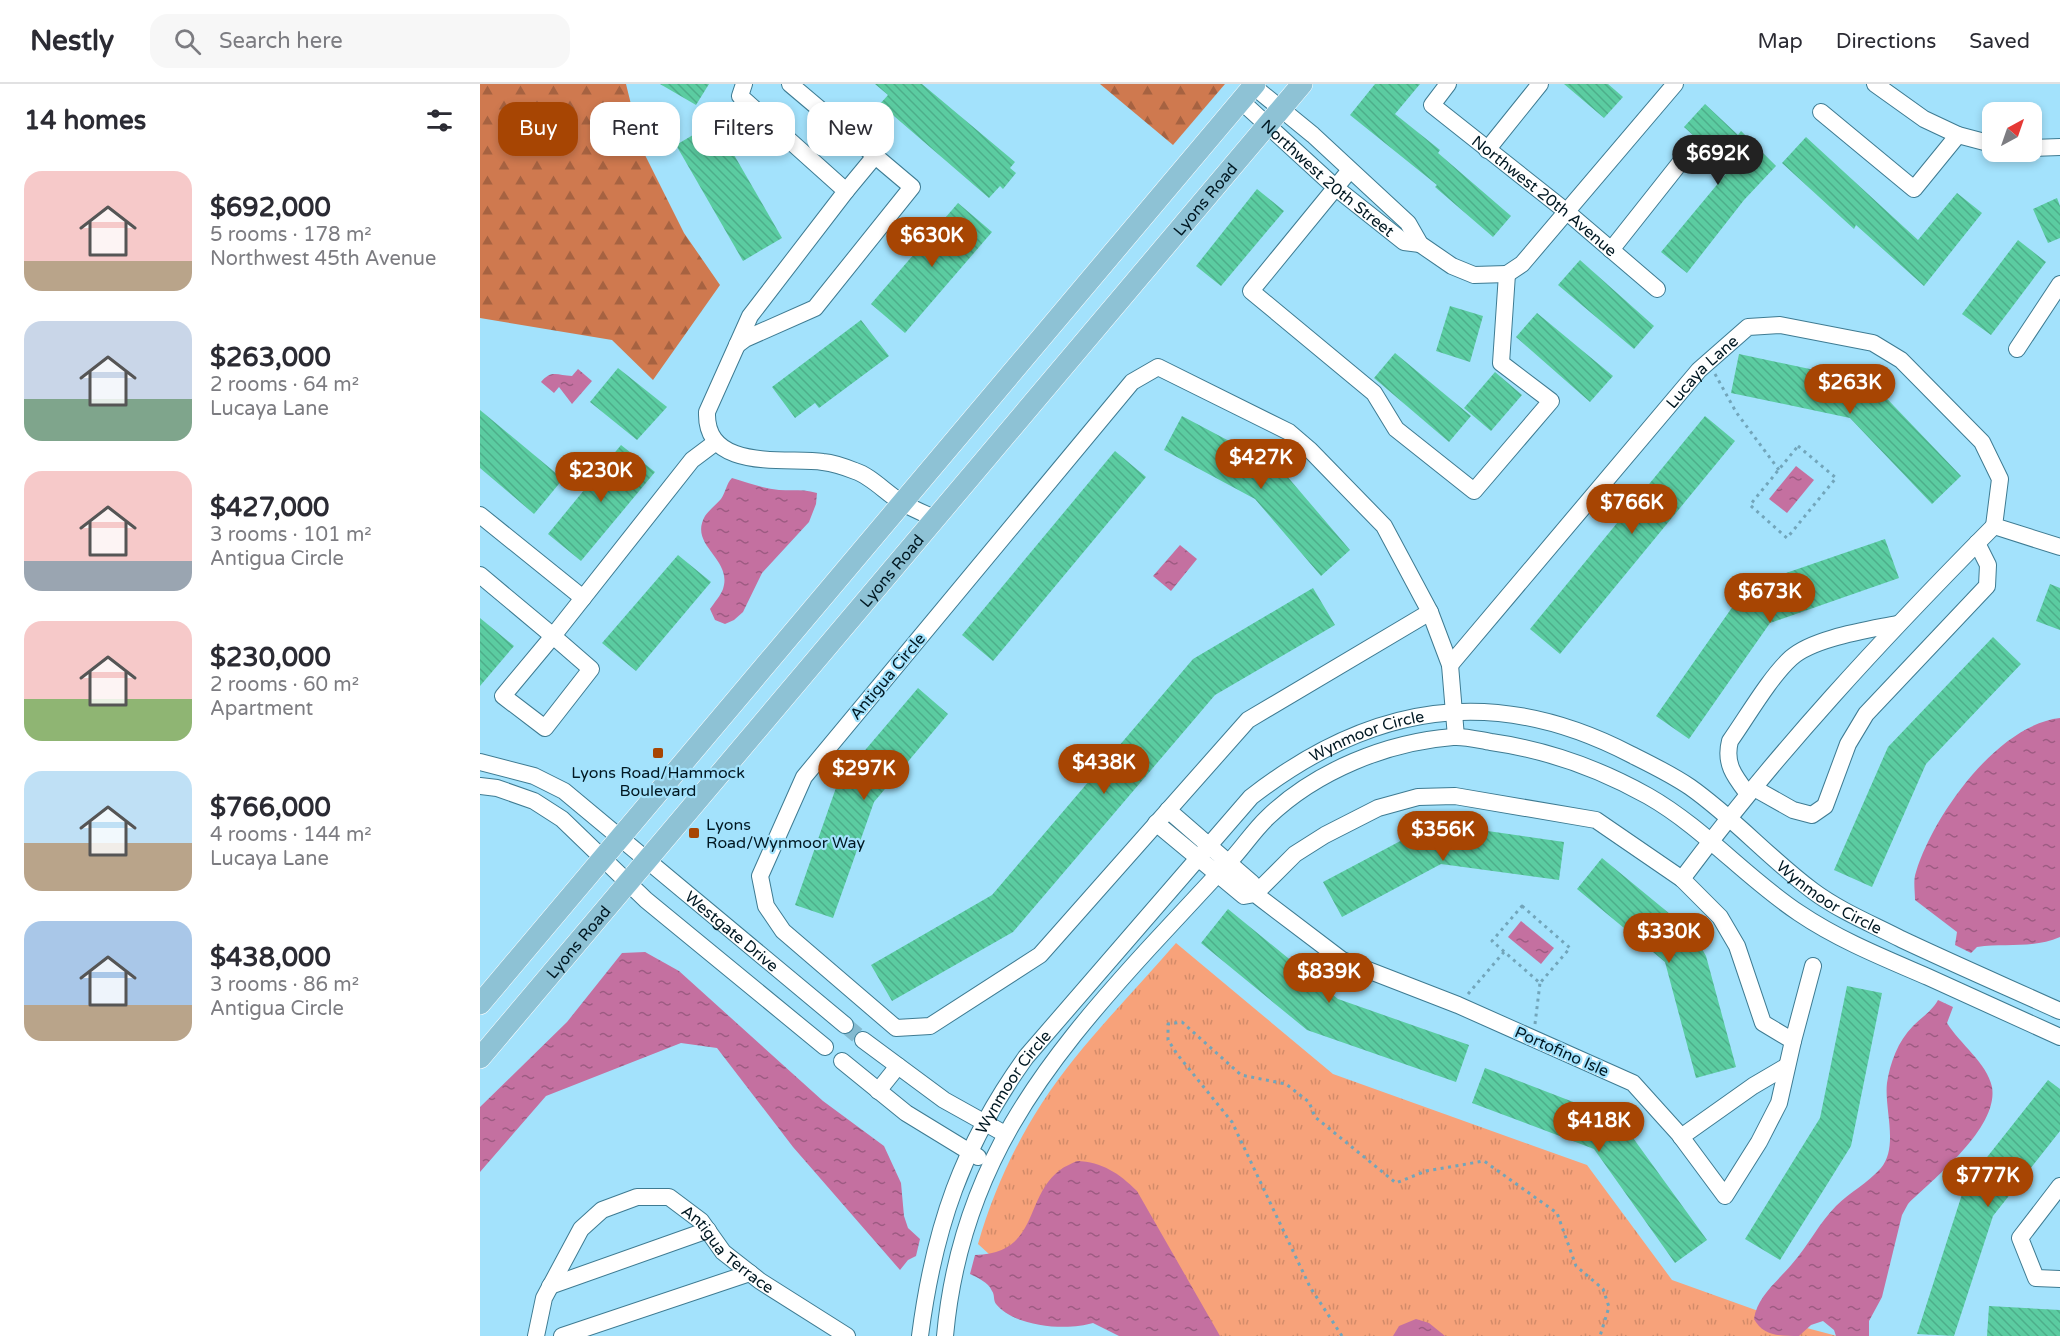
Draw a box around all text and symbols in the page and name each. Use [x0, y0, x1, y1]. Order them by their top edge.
search box [150, 14, 570, 68]
text: Nestly [30, 24, 114, 58]
icon: search [171, 25, 204, 58]
text: Search here [219, 28, 343, 54]
text: Map [1757, 29, 1803, 54]
text: Directions [1836, 29, 1936, 54]
text: Saved [1969, 29, 2030, 54]
chip: Buy [498, 102, 578, 156]
chip: Rent [590, 102, 680, 156]
chip: Filters [692, 102, 795, 156]
chip: New [807, 102, 894, 156]
north arrow [1982, 102, 2042, 162]
map controls [1982, 102, 2042, 162]
icon: filters [423, 104, 456, 137]
text: 14 homes [24, 105, 146, 136]
street label: Northwest 20th Street [1257, 115, 1398, 241]
street label: Northwest 20th Avenue [1467, 131, 1621, 261]
pin: $692K [1676, 135, 1760, 186]
text: $692K [1686, 142, 1750, 166]
street label: Lyons Road [1169, 159, 1242, 240]
text: $692,000 [210, 192, 331, 223]
icon: home [72, 195, 144, 267]
pin: $630K [890, 217, 974, 268]
text: 5 rooms · 178 m² [210, 223, 372, 247]
text: $630K [900, 224, 964, 248]
text: Northwest 45th Avenue [210, 247, 436, 271]
street label: Lucaya Lane [1662, 331, 1743, 413]
text: $263,000 [210, 342, 331, 373]
icon: home [72, 345, 144, 417]
pin: $263K [1808, 364, 1892, 415]
text: $263K [1818, 371, 1882, 395]
text: 2 rooms · 64 m² [210, 373, 359, 397]
text: Lucaya Lane [210, 397, 329, 421]
pin: $427K [1219, 439, 1303, 490]
text: $427K [1229, 446, 1293, 470]
pin: $230K [559, 452, 643, 503]
text: $230K [569, 459, 633, 483]
pin: $766K [1590, 484, 1674, 535]
text: $766K [1600, 491, 1664, 515]
text: $427,000 [210, 492, 329, 523]
icon: home [72, 495, 144, 567]
text: 3 rooms · 101 m² [210, 523, 372, 547]
street label: Lyons Road [856, 531, 929, 612]
text: Antigua Circle [210, 547, 344, 571]
pin: $673K [1728, 573, 1812, 624]
text: $673K [1738, 580, 1802, 604]
street label: Antigua Circle [846, 629, 930, 724]
text: $230,000 [210, 642, 331, 673]
icon: home [72, 645, 144, 717]
text: 2 rooms · 60 m² [210, 673, 359, 697]
text: Apartment [210, 697, 313, 721]
street label: Wynmoor Circle [1306, 707, 1426, 767]
pin: $438K [1062, 744, 1146, 795]
marker: Lyons Road/Hammock Boulevard [651, 746, 665, 760]
pin: $297K [822, 750, 906, 801]
text: $438K [1072, 751, 1136, 775]
text: $297K [832, 757, 896, 781]
place label: Lyons Road/Hammock Boulevard [571, 763, 745, 801]
text: $766,000 [210, 792, 331, 823]
icon: home [72, 795, 144, 867]
pin: $356K [1401, 811, 1485, 862]
place label: Lyons Road/Wynmoor Way [706, 815, 865, 853]
text: $356K [1411, 818, 1475, 842]
text: 4 rooms · 144 m² [210, 823, 372, 847]
marker: Lyons Road/Wynmoor Way [687, 826, 701, 840]
text: Lucaya Lane [210, 847, 329, 871]
street label: Wynmoor Circle [1772, 857, 1885, 939]
street label: Westgate Drive [681, 887, 782, 976]
street label: Lyons Road [542, 902, 615, 983]
pin: $330K [1627, 913, 1711, 964]
text: $330K [1637, 920, 1701, 944]
text: $438,000 [210, 942, 331, 973]
icon: home [72, 945, 144, 1017]
pin: $839K [1287, 953, 1371, 1004]
text: $839K [1297, 960, 1361, 984]
text: 3 rooms · 86 m² [210, 973, 359, 997]
text: Antigua Circle [210, 997, 344, 1021]
street label: Portofino Isle [1511, 1022, 1612, 1082]
street label: Wynmoor Circle [971, 1026, 1056, 1138]
pin: $418K [1557, 1102, 1641, 1153]
text: $418K [1567, 1109, 1631, 1133]
pin: $777K [1946, 1157, 2030, 1208]
text: $777K [1956, 1164, 2020, 1188]
street label: Antigua Terrace [677, 1201, 777, 1298]

